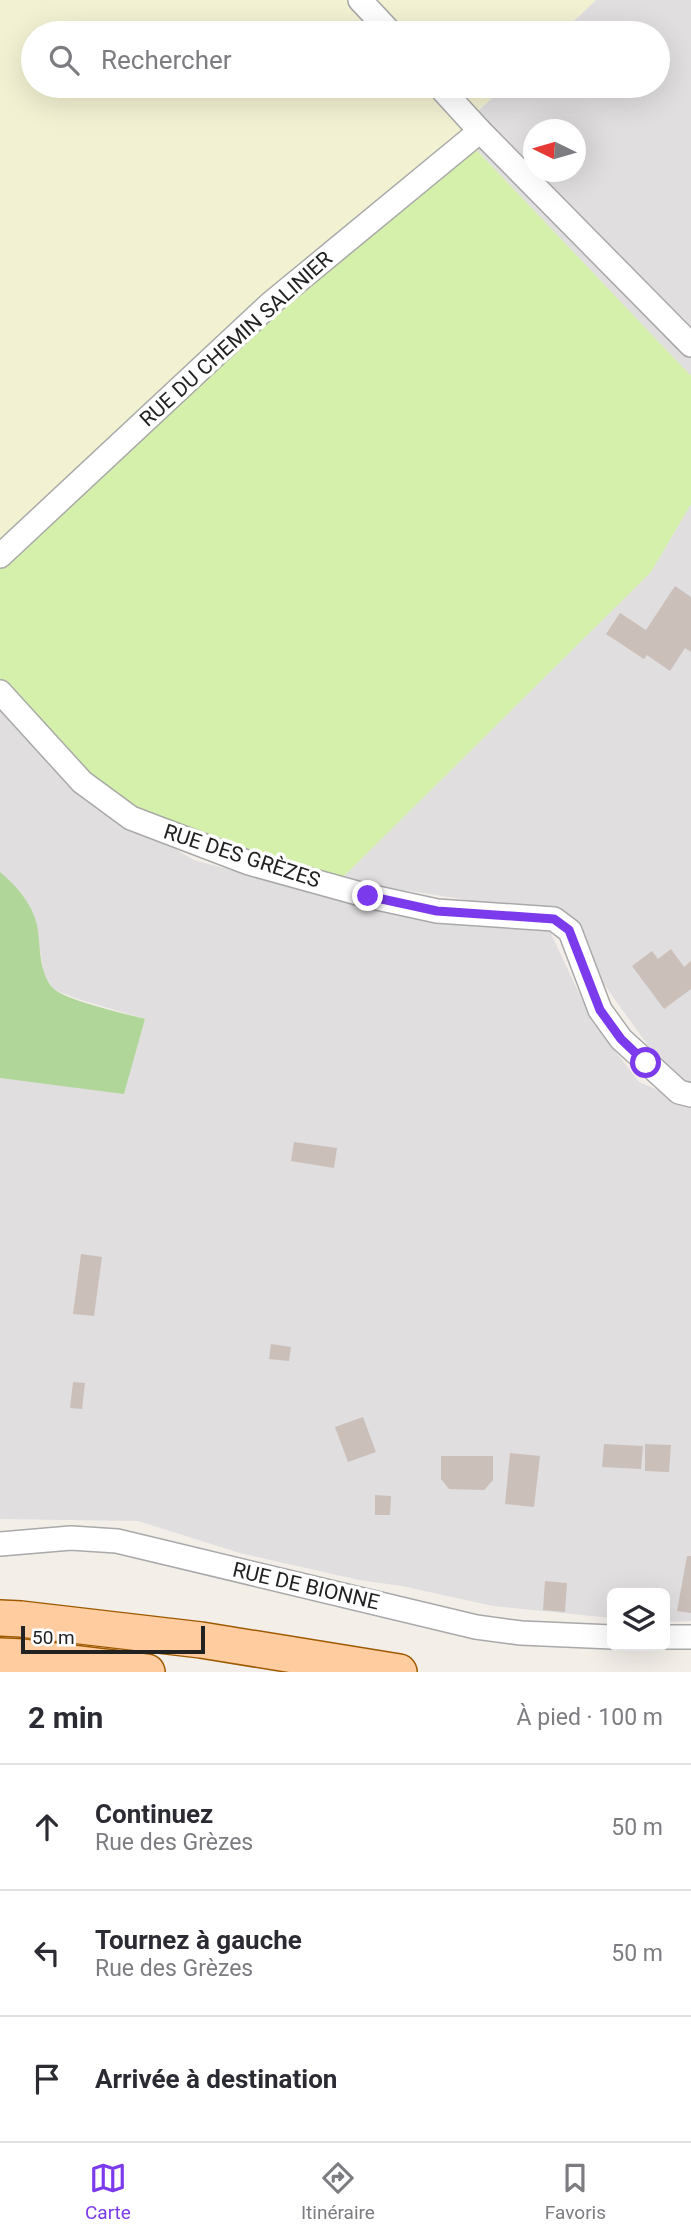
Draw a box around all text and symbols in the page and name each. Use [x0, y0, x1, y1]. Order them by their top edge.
search box [21, 21, 670, 98]
icon: search [45, 41, 83, 79]
text: Rechercher [101, 45, 232, 75]
north arrow [523, 119, 586, 182]
street label: RUE DU CHEMIN SALINIER [135, 246, 337, 432]
street label: RUE DES GRÈZES [161, 819, 323, 893]
route end [352, 880, 383, 911]
route start [630, 1047, 661, 1078]
street label: RUE DE BIONNE [230, 1557, 382, 1615]
map controls [607, 1588, 670, 1651]
button: layers [607, 1588, 670, 1651]
scale bar [21, 1623, 205, 1655]
text: 50 m [32, 1626, 75, 1649]
text: 2 min [28, 1700, 103, 1735]
text: À pied · 100 m [517, 1704, 663, 1731]
text: Continuez [95, 1799, 213, 1829]
icon: ahead [28, 1808, 66, 1846]
text: 50 m [611, 1814, 663, 1841]
text: Rue des Grèzes [95, 1829, 253, 1856]
text: Tournez à gauche [95, 1925, 302, 1955]
icon: left [28, 1934, 66, 1972]
text: 50 m [611, 1940, 663, 1967]
text: Rue des Grèzes [95, 1955, 253, 1982]
icon: arrive [28, 2060, 66, 2098]
text: Arrivée à destination [95, 2064, 337, 2094]
tab: Carte [85, 2159, 131, 2224]
tab: Itinéraire [301, 2159, 375, 2224]
tab: Favoris [545, 2159, 606, 2224]

